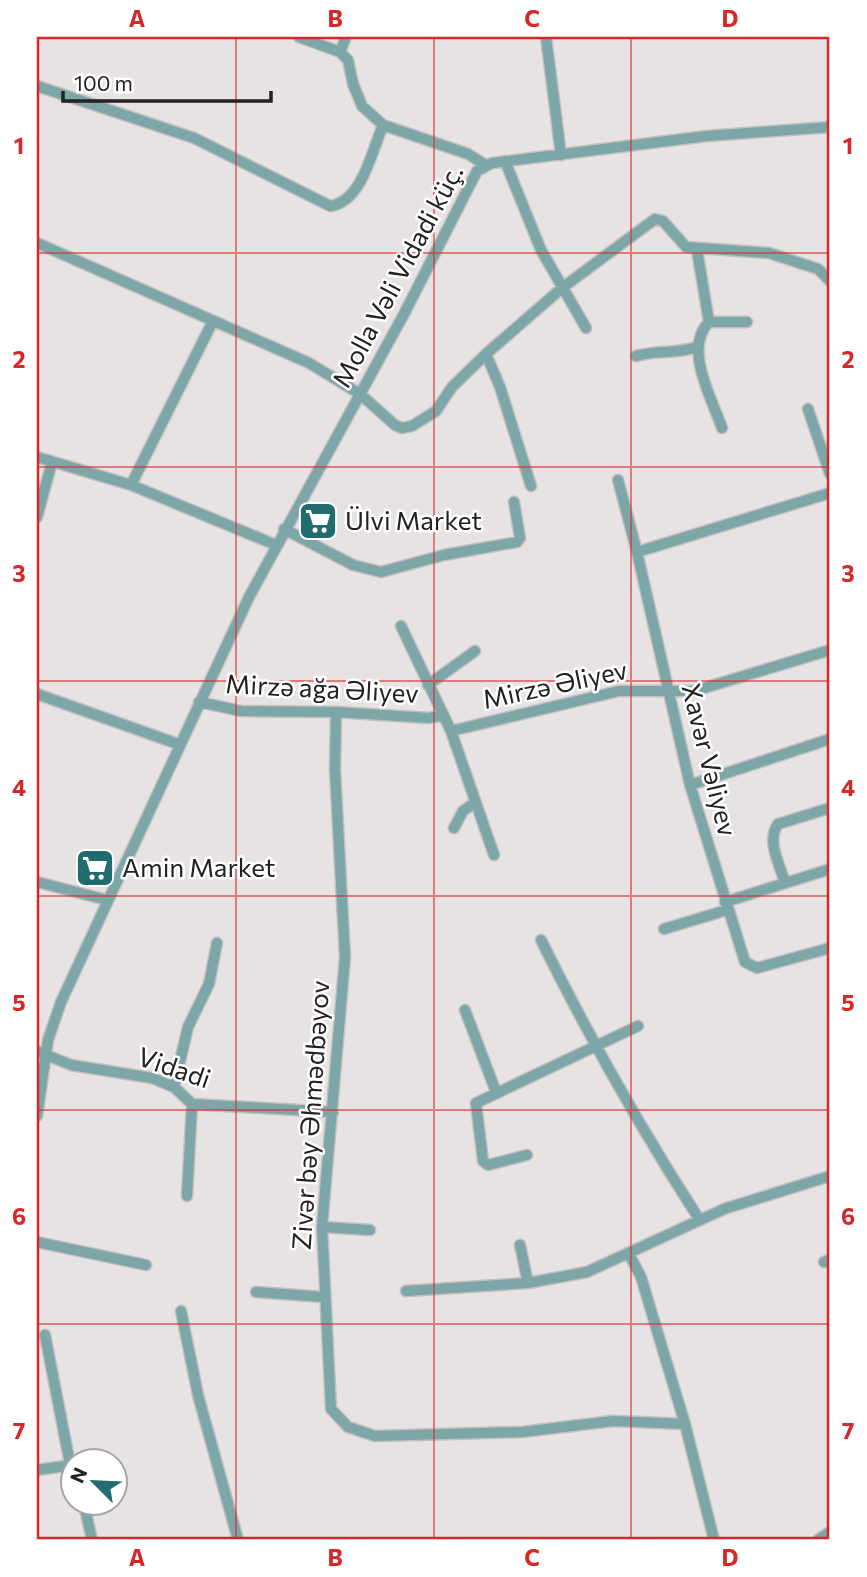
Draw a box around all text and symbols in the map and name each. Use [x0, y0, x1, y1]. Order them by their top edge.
text: A [129, 4, 146, 32]
text: B [327, 4, 343, 32]
text: C [524, 4, 540, 32]
text: D [722, 4, 739, 32]
scale bar [63, 60, 271, 104]
text: 100 m [74, 70, 133, 95]
text: 1 [14, 131, 24, 159]
text: 1 [843, 131, 853, 159]
street label: Molla Vəli Vidadi küç. [325, 159, 469, 392]
text: 2 [12, 345, 26, 373]
text: 2 [841, 345, 855, 373]
supermarket icon: Ülvi Market [297, 500, 339, 542]
place label: Ülvi Market [345, 504, 482, 535]
text: 3 [12, 559, 26, 587]
text: 3 [841, 559, 855, 587]
street label: Mirzə Əliyev [480, 653, 630, 714]
street label: Mirzə ağa Əliyev [225, 667, 419, 708]
street label: Xavər Vəliyev [677, 680, 744, 839]
text: 4 [12, 773, 26, 801]
text: 4 [841, 773, 855, 801]
supermarket icon: Amin Market [74, 847, 116, 889]
place label: Amin Market [122, 851, 276, 882]
street label: Zivər bəy Əhmədbəyov [285, 979, 334, 1251]
text: 5 [12, 988, 26, 1016]
text: 5 [841, 988, 855, 1016]
street label: Vidadi [134, 1040, 215, 1093]
text: 6 [12, 1202, 26, 1230]
text: 6 [841, 1202, 855, 1230]
text: 7 [13, 1416, 25, 1444]
text: 7 [842, 1416, 854, 1444]
north arrow [60, 1448, 130, 1518]
text: N [65, 1464, 91, 1486]
text: A [129, 1543, 146, 1571]
text: B [327, 1543, 343, 1571]
text: C [524, 1543, 540, 1571]
text: D [722, 1543, 739, 1571]

